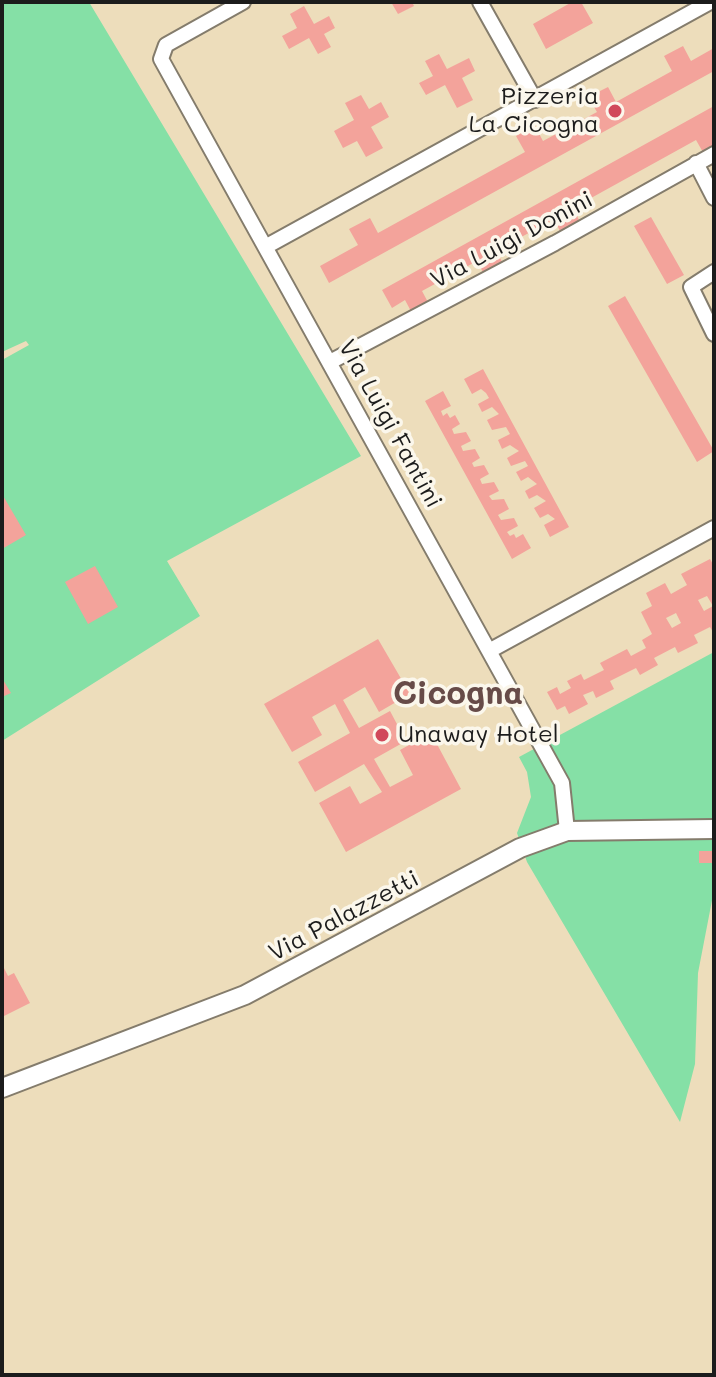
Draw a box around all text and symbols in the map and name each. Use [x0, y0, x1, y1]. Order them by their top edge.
place label: Pizzeria La Cicogna [469, 83, 599, 139]
marker: Pizzeria La Cicogna [606, 102, 624, 120]
street label: Via Luigi Donini [426, 185, 598, 295]
street label: Via Luigi Fantini [332, 335, 448, 513]
district label: Cicogna [393, 675, 523, 713]
place label: Unaway Hotel [398, 721, 559, 749]
marker: Unaway Hotel [373, 726, 391, 744]
street label: Via Palazzetti [264, 864, 424, 968]

